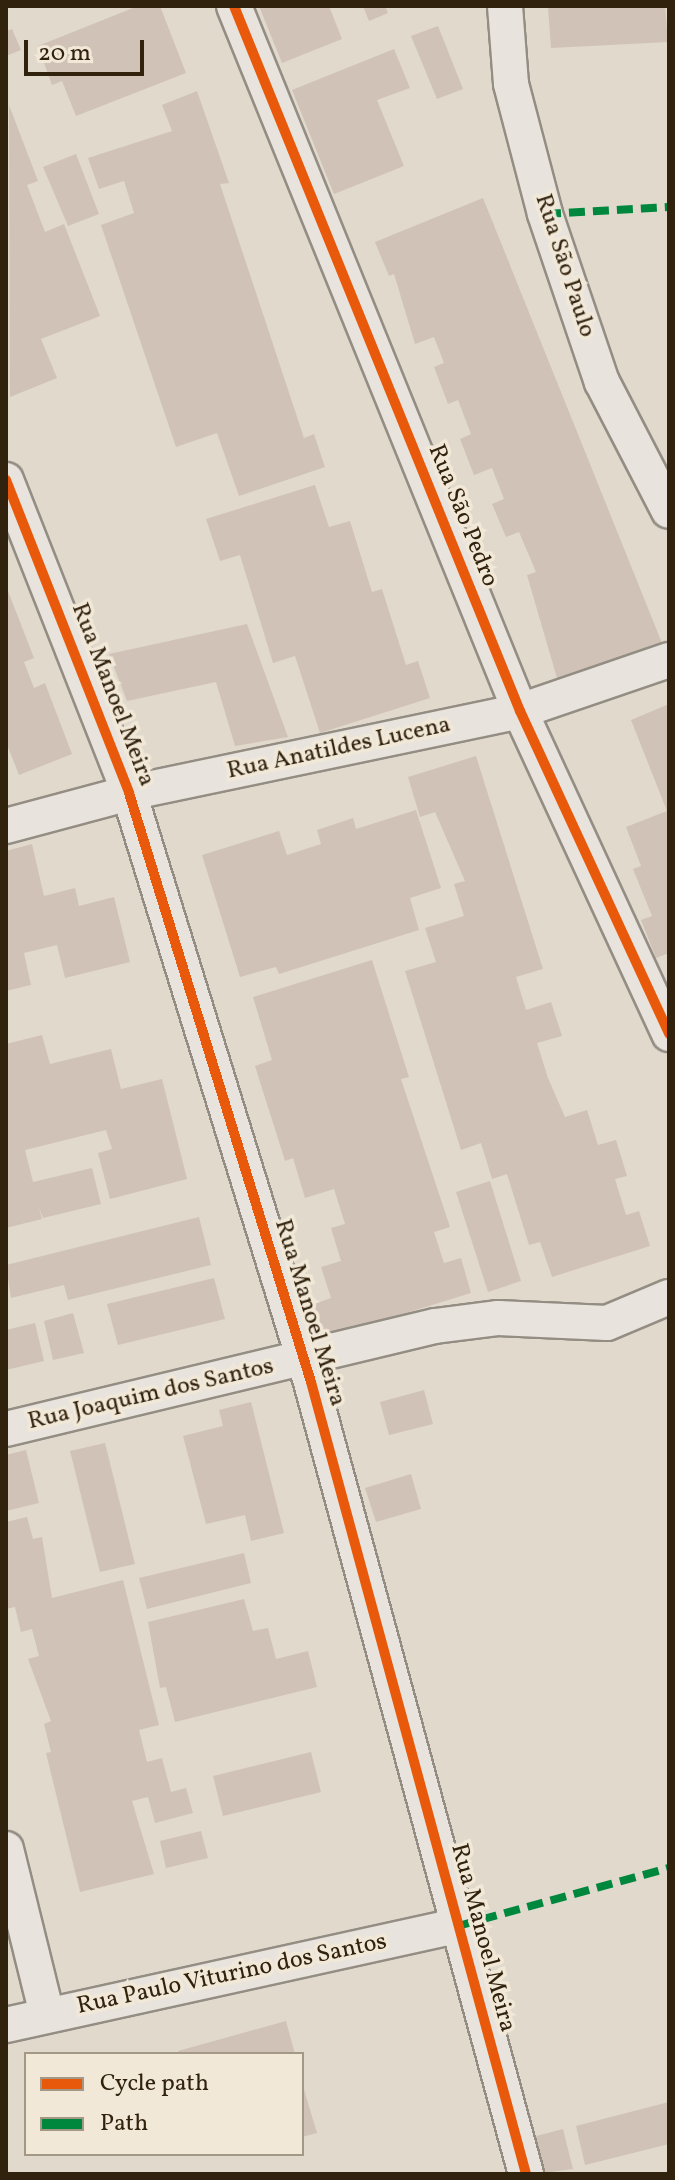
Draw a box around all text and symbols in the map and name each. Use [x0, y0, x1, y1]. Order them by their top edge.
scale bar [28, 24, 148, 74]
text: 20 m [38, 37, 91, 71]
street label: Rua São Paulo [527, 191, 601, 341]
street label: Rua São Pedro [420, 441, 504, 591]
street label: Rua Manoel Meira [64, 599, 160, 791]
street label: Rua Anatildes Lucena [225, 711, 453, 787]
street label: Rua Manoel Meira [267, 1216, 351, 1410]
street label: Rua Joaquim dos Santos [25, 1353, 277, 1437]
street label: Rua Manoel Meira [443, 1841, 521, 2035]
street label: Rua Paulo Viturino dos Santos [74, 1928, 390, 2022]
legend [24, 2052, 304, 2156]
text: Cycle path [100, 2067, 209, 2101]
text: Path [100, 2107, 148, 2141]

